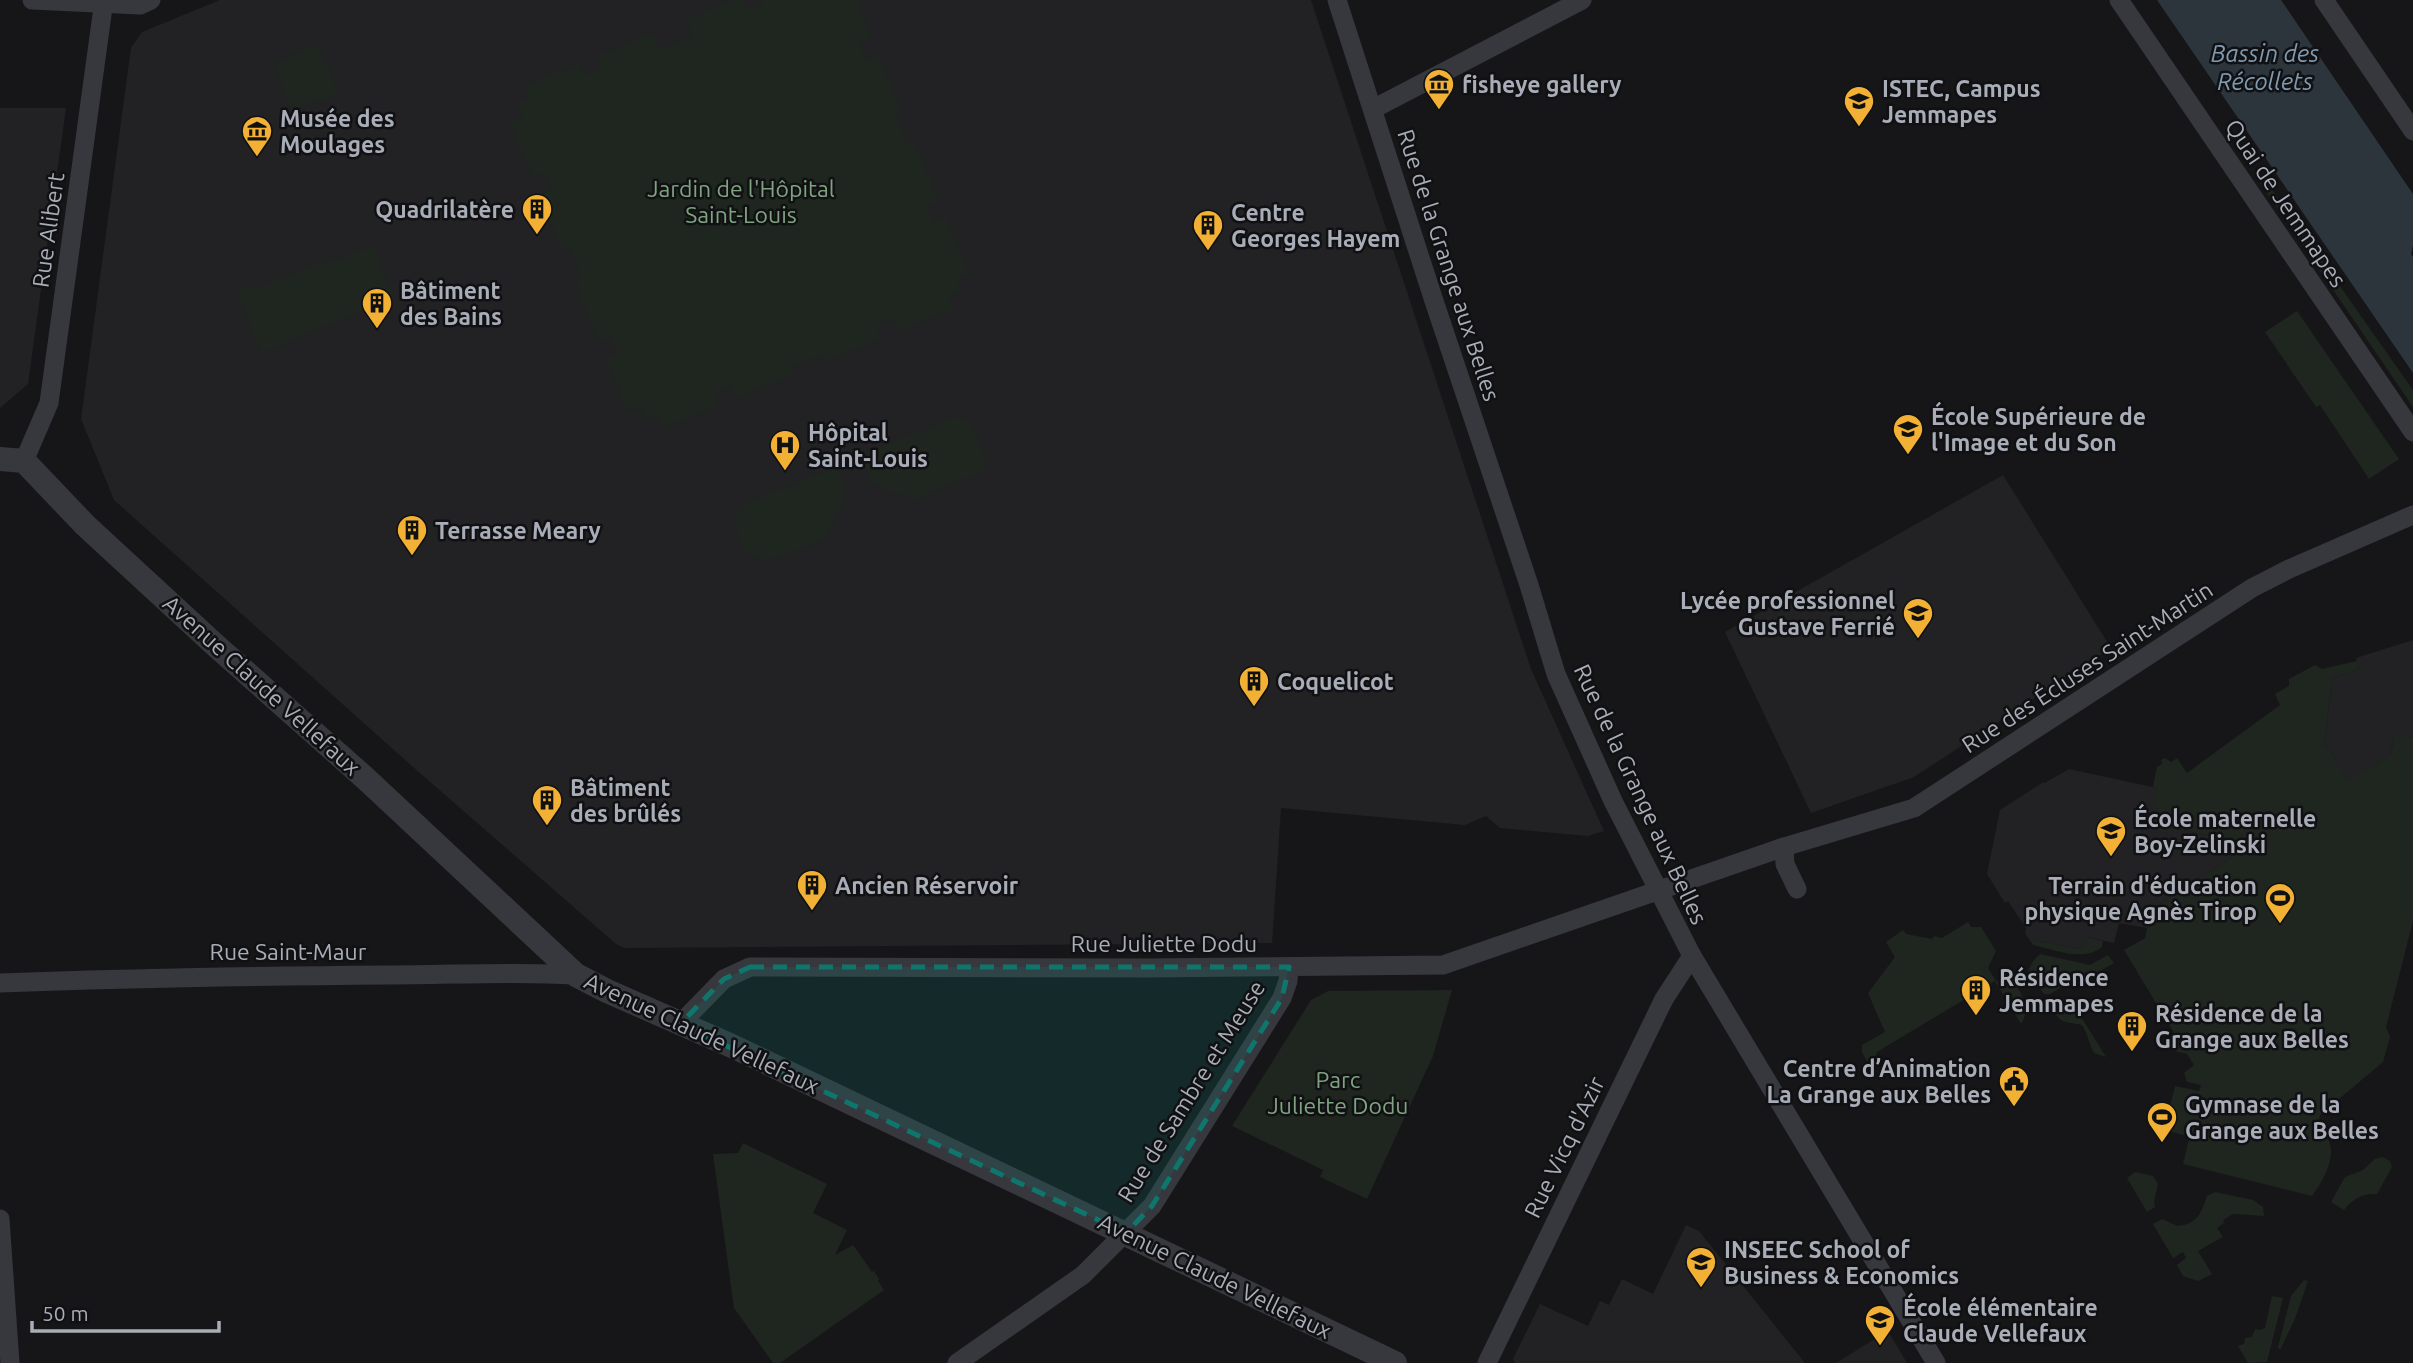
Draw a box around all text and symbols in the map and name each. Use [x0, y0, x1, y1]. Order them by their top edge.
water label: Bassin des Récollets [2211, 40, 2319, 95]
museum icon: fisheye gallery [1422, 67, 1456, 111]
place label: fisheye gallery [1462, 72, 1622, 97]
place label: ISTEC, Campus Jemmapes [1882, 76, 2041, 127]
school or university icon: ISTEC, Campus Jemmapes [1842, 84, 1876, 128]
place label: Musée des Moulages [280, 106, 395, 157]
museum icon: Musée des Moulages [240, 114, 274, 158]
street label: Quai de Jemmapes [2221, 114, 2351, 292]
street label: Rue de la Grange aux Belles [1393, 126, 1505, 404]
street label: Rue Alibert [28, 171, 68, 289]
park label: Jardin de l'Hôpital Saint-Louis [647, 176, 835, 227]
building icon: Quadrilatère [520, 192, 554, 236]
place label: Quadrilatère [375, 197, 514, 222]
place label: Centre Georges Hayem [1231, 200, 1400, 251]
building icon: Centre Georges Hayem [1191, 208, 1225, 252]
place label: Bâtiment des Bains [400, 278, 502, 329]
building icon: Bâtiment des Bains [360, 286, 394, 330]
place label: École Supérieure de l'Image et du Son [1931, 401, 2146, 455]
school or university icon: École Supérieure de l'Image et du Son [1891, 412, 1925, 456]
place label: Hôpital Saint-Louis [808, 420, 928, 471]
hospital icon: Hôpital Saint-Louis [768, 428, 802, 472]
building icon: Terrasse Meary [395, 513, 429, 557]
place label: Terrasse Meary [435, 518, 601, 543]
street label: Rue des Écluses Saint-Martin [1957, 576, 2217, 757]
place label: Lycée professionnel Gustave Ferrié [1680, 588, 1895, 639]
street label: Avenue Claude Vellefaux [159, 590, 366, 780]
school or university icon: Lycée professionnel Gustave Ferrié [1901, 596, 1935, 640]
street label: Rue de la Grange aux Belles [1570, 660, 1712, 928]
building icon: Coquelicot [1237, 664, 1271, 708]
place label: Coquelicot [1277, 669, 1394, 694]
place label: Bâtiment des brûlés [570, 775, 681, 826]
building icon: Bâtiment des brûlés [530, 783, 564, 827]
place label: École maternelle Boy-Zelinski [2134, 803, 2316, 857]
school or university icon: École maternelle Boy-Zelinski [2094, 814, 2128, 858]
building icon: Ancien Réservoir [795, 868, 829, 912]
place label: Ancien Réservoir [835, 873, 1019, 898]
place label: Terrain d'éducation physique Agnès Tirop [2024, 873, 2257, 924]
sports icon: Terrain d'éducation physique Agnès Tirop [2263, 881, 2297, 925]
street label: Rue Juliette Dodu [1071, 931, 1257, 956]
street label: Rue Saint-Maur [210, 939, 367, 964]
place label: Résidence Jemmapes [1999, 965, 2114, 1016]
street label: Avenue Claude Vellefaux [581, 968, 824, 1099]
building icon: Résidence Jemmapes [1959, 973, 1993, 1017]
street label: Rue de Sambre et Meuse [1113, 976, 1269, 1206]
place label: Résidence de la Grange aux Belles [2155, 1001, 2349, 1052]
building icon: Résidence de la Grange aux Belles [2115, 1009, 2149, 1053]
place label: Centre d’Animation La Grange aux Belles [1766, 1056, 1991, 1107]
public building icon: Centre d’Animation La Grange aux Belles [1997, 1064, 2031, 1108]
park label: Parc Juliette Dodu [1267, 1067, 1409, 1118]
street label: Rue Vicq d'Azir [1519, 1072, 1609, 1221]
place label: Gymnase de la Grange aux Belles [2185, 1092, 2379, 1143]
sports icon: Gymnase de la Grange aux Belles [2145, 1100, 2179, 1144]
street label: Avenue Claude Vellefaux [1095, 1209, 1336, 1343]
place label: INSEEC School of Business & Economics [1724, 1237, 1959, 1288]
school or university icon: INSEEC School of Business & Economics [1684, 1245, 1718, 1289]
scale bar [32, 1290, 219, 1334]
place label: École élémentaire Claude Vellefaux [1903, 1292, 2098, 1346]
text: 50 m [42, 1301, 89, 1325]
school or university icon: École élémentaire Claude Vellefaux [1863, 1303, 1897, 1347]

